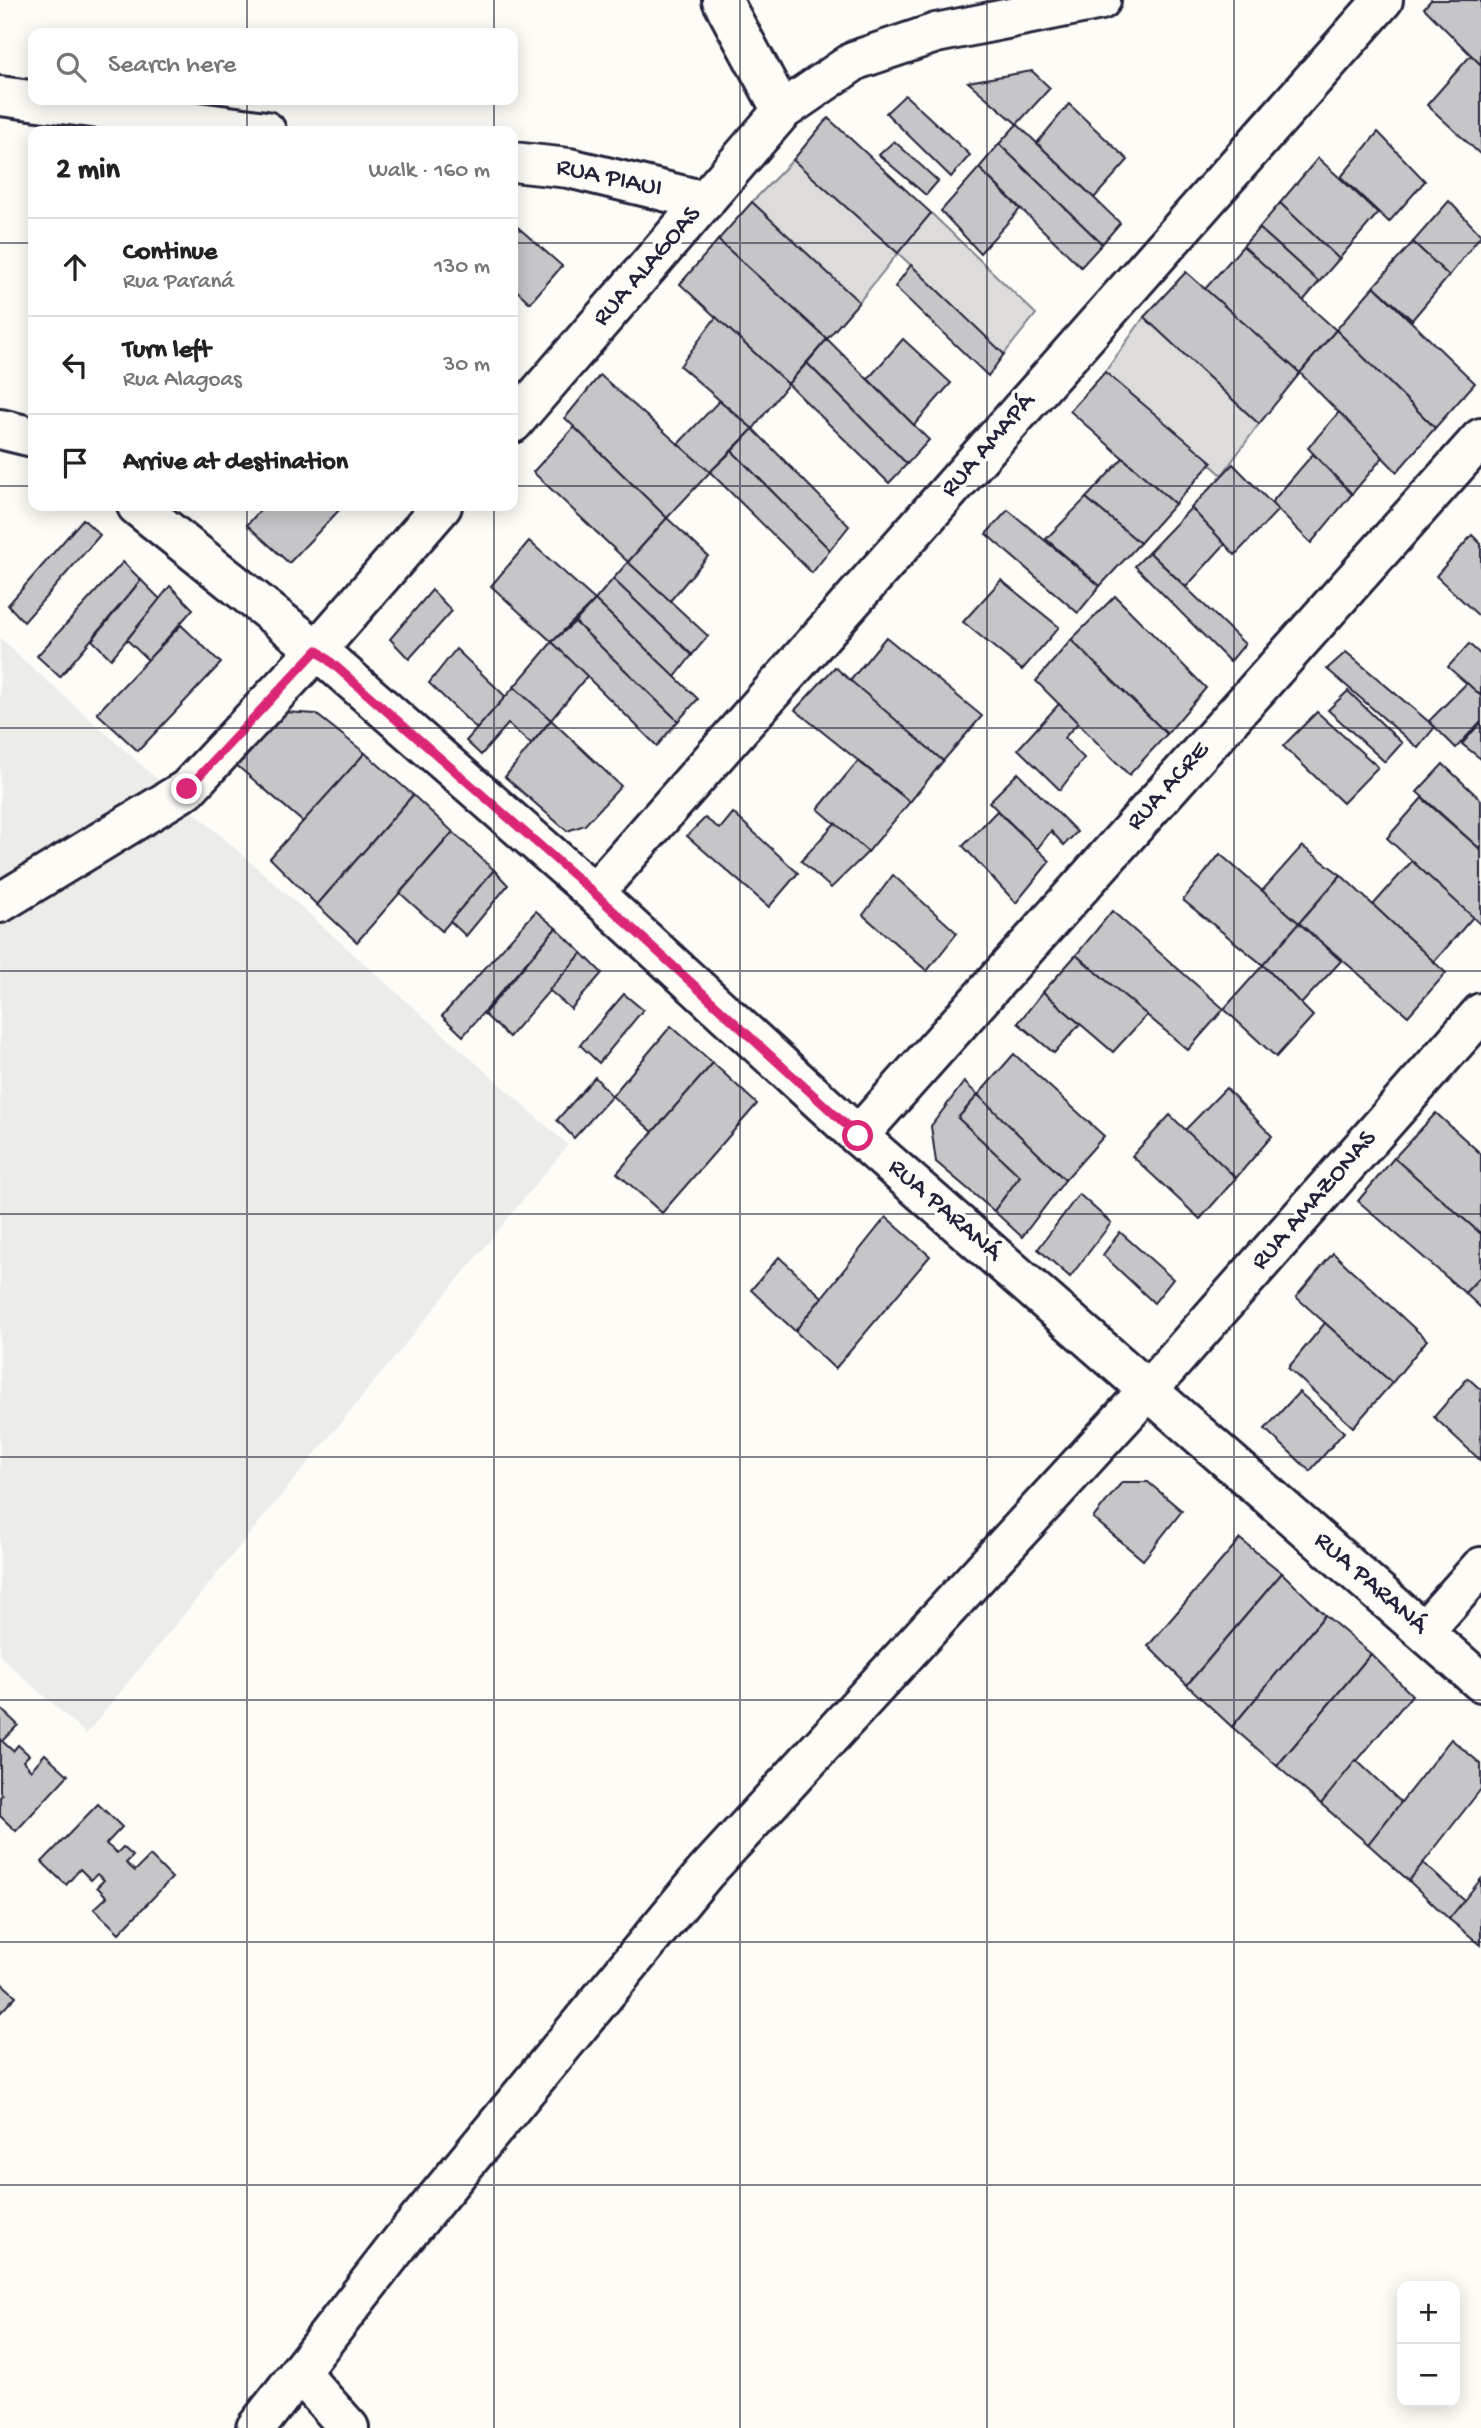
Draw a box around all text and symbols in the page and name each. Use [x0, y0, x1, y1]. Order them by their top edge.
search box [28, 28, 518, 105]
icon: search [52, 48, 90, 86]
text: Search here [108, 51, 236, 82]
street label: RUA PIAUI [553, 153, 665, 205]
text: 2 min [56, 154, 120, 189]
text: Walk · 160 m [368, 158, 490, 185]
street label: RUA ALAGOAS [587, 200, 709, 334]
text: Continue [123, 238, 217, 269]
icon: ahead [56, 248, 94, 286]
text: 130 m [434, 254, 490, 281]
text: Rua Paraná [123, 269, 234, 296]
text: Turn left [123, 336, 211, 367]
icon: left [56, 346, 94, 384]
text: 30 m [443, 352, 490, 379]
text: Rua Alagoas [123, 367, 242, 394]
street label: RUA AMAPÁ [935, 386, 1044, 505]
icon: arrive [56, 444, 94, 482]
text: Arrive at destination [123, 448, 348, 479]
street label: RUA ACRE [1121, 735, 1218, 838]
route end [171, 773, 202, 804]
route start [842, 1120, 873, 1151]
street label: RUA AMAZONAS [1246, 1124, 1385, 1277]
street label: RUA PARANÁ [881, 1153, 1009, 1270]
street label: RUA PARANÁ [1307, 1526, 1435, 1643]
map controls [1397, 2281, 1460, 2407]
button: + [1397, 2281, 1460, 2344]
button: − [1397, 2344, 1460, 2407]

